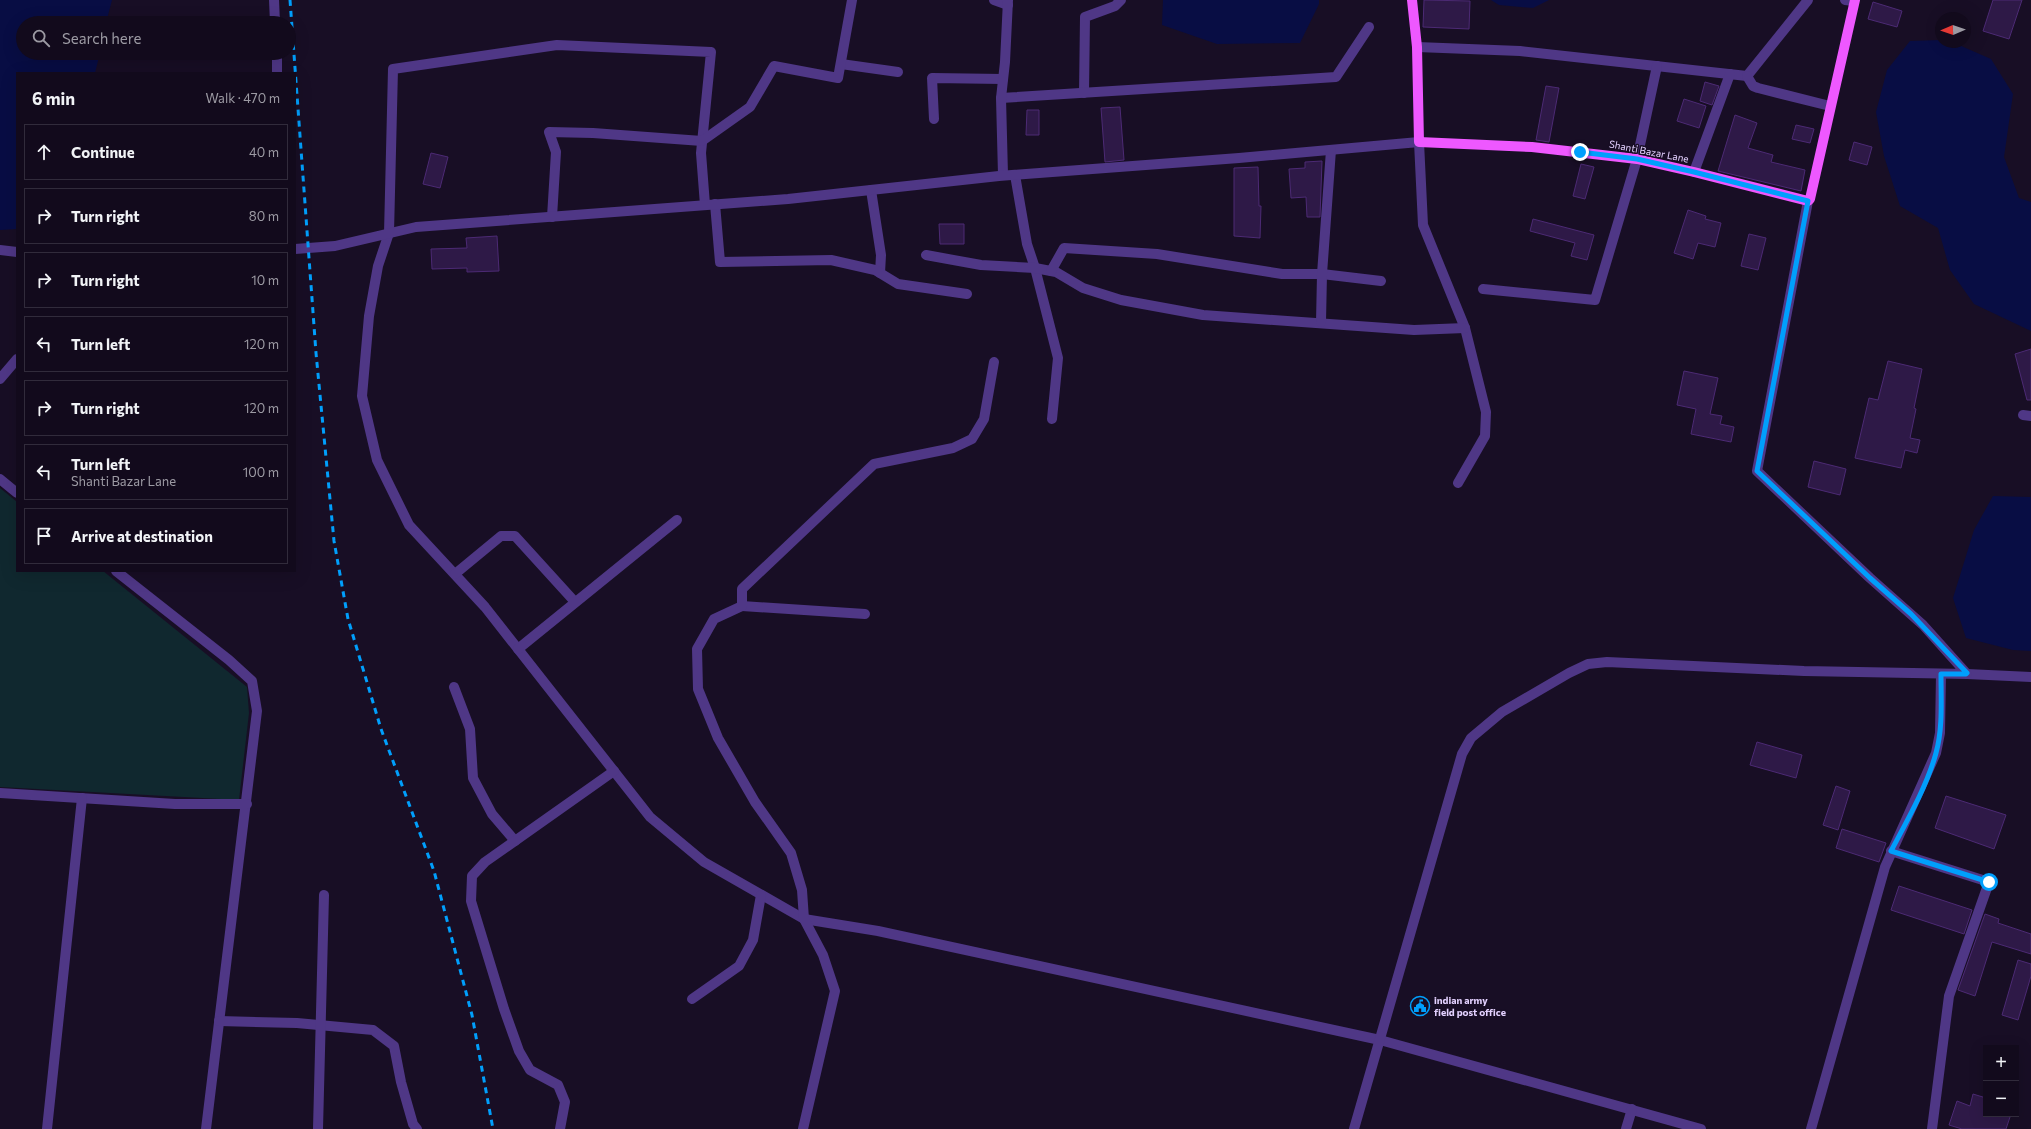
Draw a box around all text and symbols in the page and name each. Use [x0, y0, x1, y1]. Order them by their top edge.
north arrow [1935, 12, 1971, 48]
search box [16, 16, 296, 60]
icon: search [30, 27, 52, 49]
text: Search here [62, 29, 141, 47]
text: 6 min [32, 88, 75, 109]
text: Walk · 470 m [206, 90, 280, 106]
street label: Shanti Bazar Lane [1608, 137, 1690, 165]
icon: ahead [33, 141, 55, 163]
text: Continue [71, 143, 135, 161]
route end [1571, 143, 1589, 161]
text: 40 m [249, 144, 279, 160]
icon: right [33, 205, 55, 227]
text: Turn right [71, 207, 140, 225]
text: 80 m [249, 208, 279, 224]
icon: right [33, 269, 55, 291]
text: Turn right [71, 271, 140, 289]
text: 10 m [251, 272, 279, 288]
icon: left [33, 333, 55, 355]
text: Turn left [71, 335, 130, 353]
text: 120 m [244, 336, 279, 352]
icon: right [33, 397, 55, 419]
text: Turn right [71, 399, 140, 417]
text: 120 m [244, 400, 279, 416]
text: Turn left [71, 455, 130, 473]
icon: left [33, 461, 55, 483]
text: 100 m [243, 464, 279, 480]
text: Shanti Bazar Lane [71, 473, 176, 489]
icon: arrive [33, 525, 55, 547]
text: Arrive at destination [71, 527, 213, 545]
route start [1980, 873, 1998, 891]
place label: indian army field post office [1434, 994, 1506, 1018]
public building icon: indian army field post office [1409, 995, 1431, 1017]
map controls [1983, 1045, 2019, 1117]
button: + [1983, 1045, 2019, 1081]
button: − [1983, 1081, 2019, 1117]

